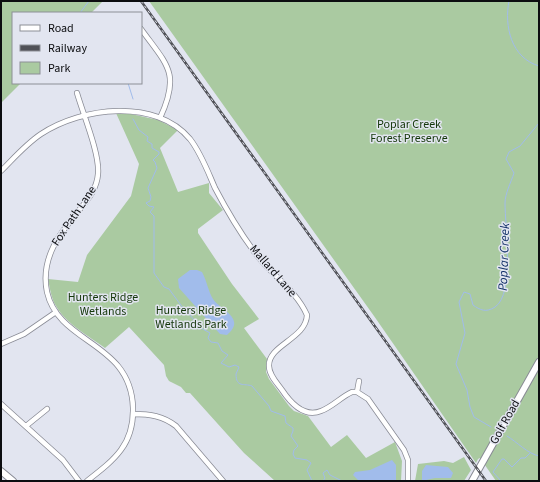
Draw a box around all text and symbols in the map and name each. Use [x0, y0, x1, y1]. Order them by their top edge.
legend [12, 12, 142, 84]
text: Road [48, 20, 74, 37]
text: Railway [48, 40, 87, 57]
text: Park [48, 60, 70, 77]
park label: Poplar Creek Forest Preserve [370, 116, 448, 147]
street label: Fox Path Lane [48, 182, 100, 250]
water label: Poplar Creek [494, 222, 514, 291]
street label: Mallard Lane [245, 241, 301, 301]
park label: Hunters Ridge Wetlands [68, 289, 138, 320]
park label: Hunters Ridge Wetlands Park [155, 302, 227, 333]
street label: Golf Road [486, 397, 524, 447]

